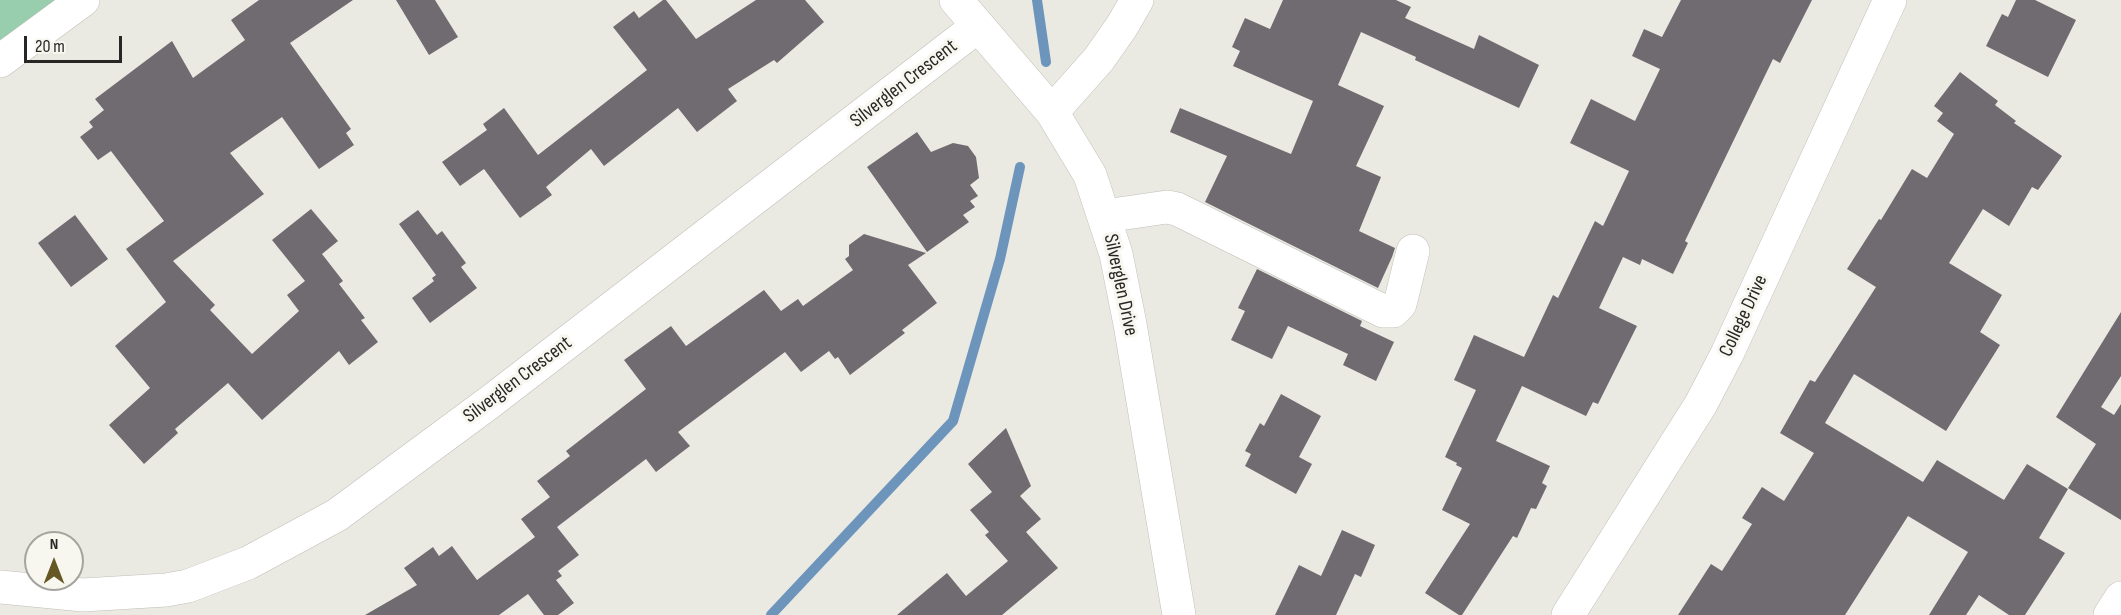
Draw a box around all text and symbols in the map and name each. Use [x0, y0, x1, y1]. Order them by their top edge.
scale bar [27, 24, 124, 62]
street label: Silverglen Crescent [846, 35, 962, 133]
text: 20 m [35, 36, 65, 57]
street label: Silverglen Drive [1098, 232, 1142, 338]
street label: College Drive [1715, 271, 1773, 361]
street label: Silverglen Crescent [459, 332, 577, 428]
north arrow [24, 531, 84, 591]
text: N [50, 535, 58, 554]

